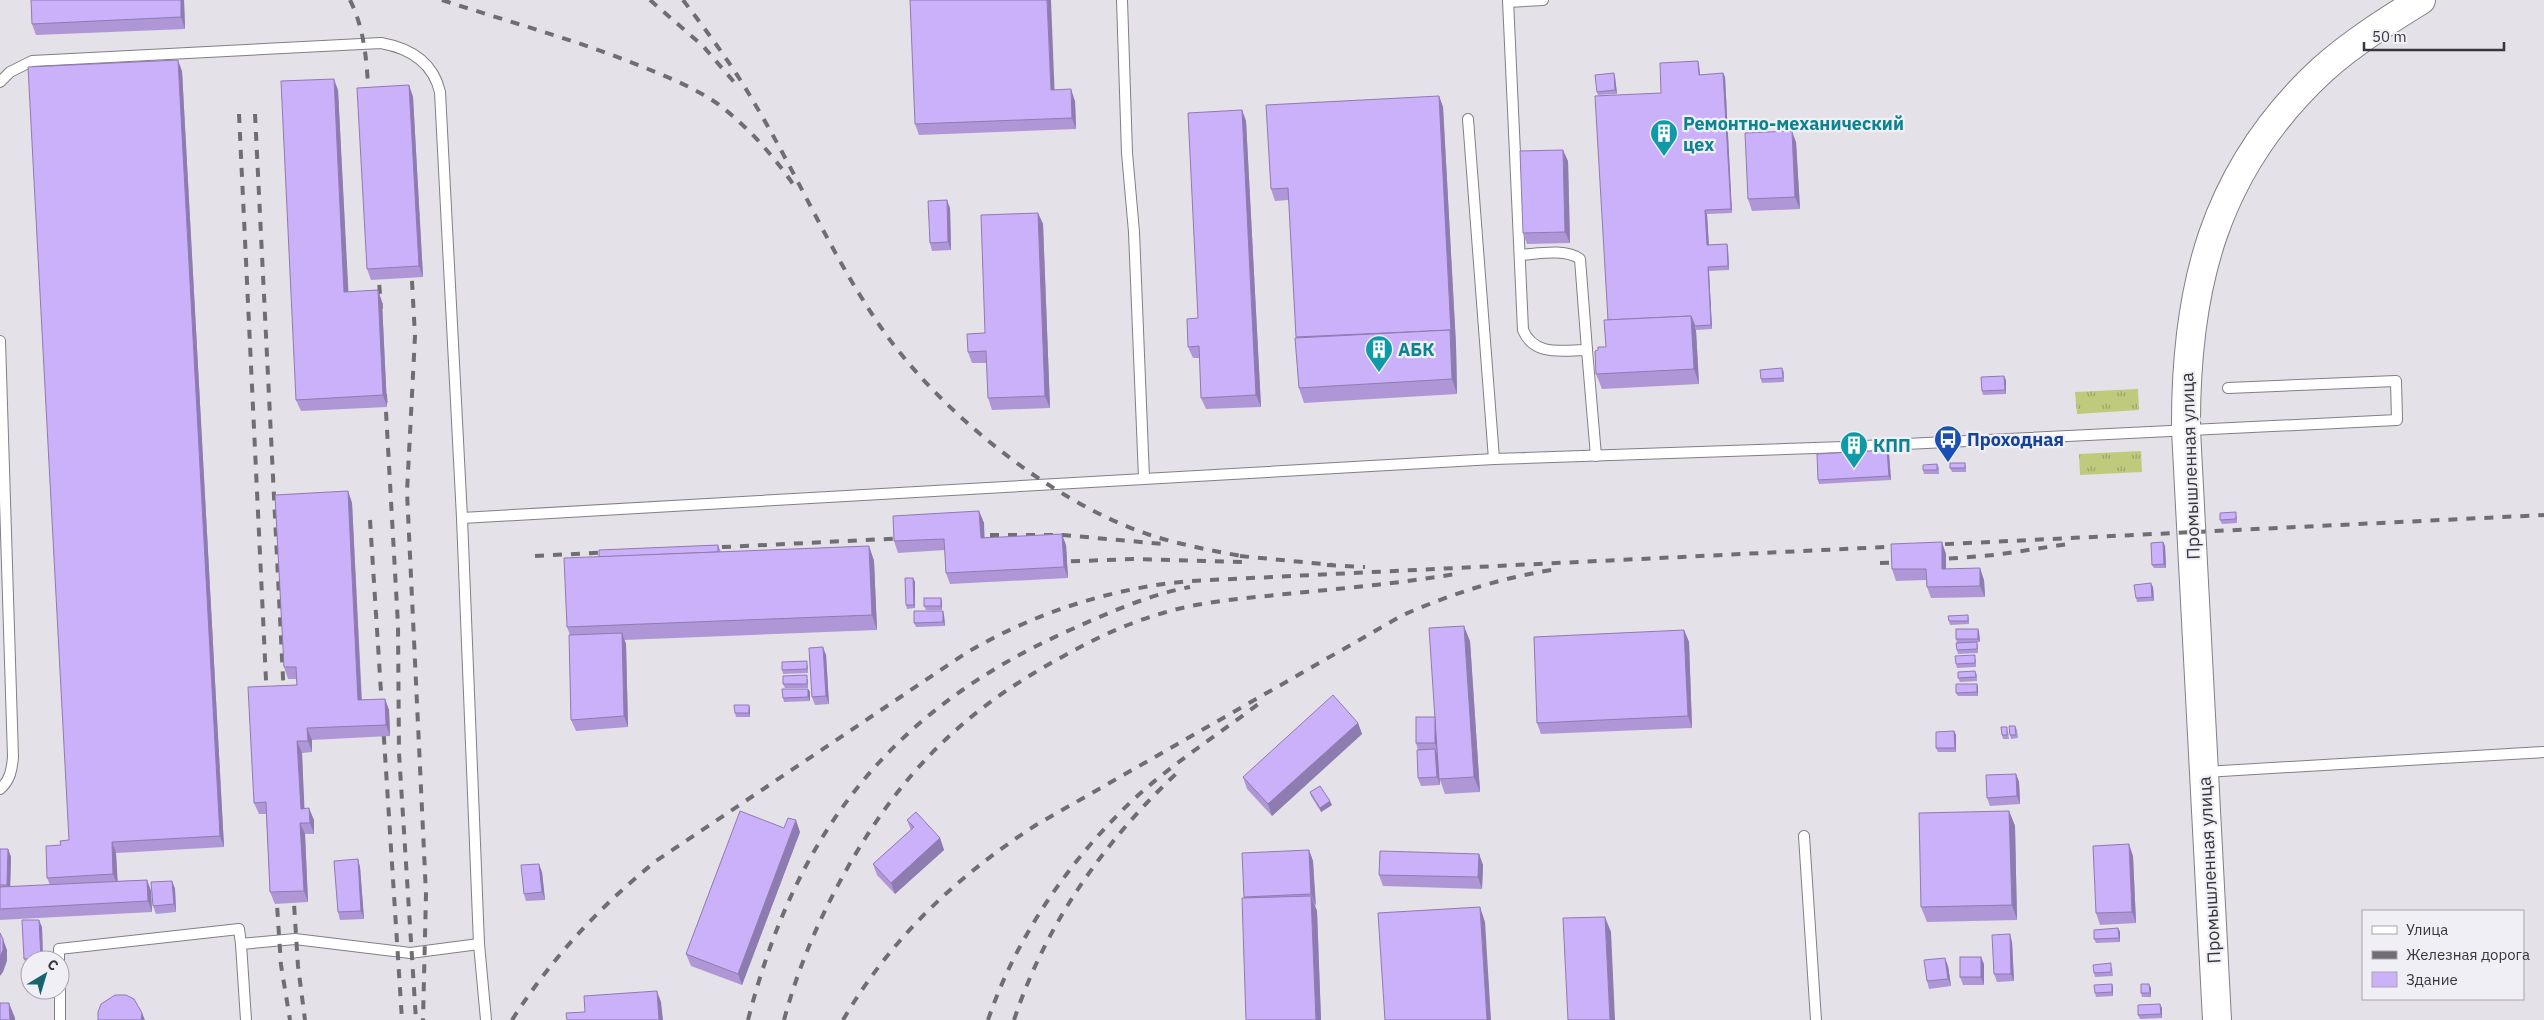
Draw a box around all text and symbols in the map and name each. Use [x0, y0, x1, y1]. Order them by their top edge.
scale bar [2364, 20, 2504, 52]
text: 50 m [2372, 27, 2407, 46]
place label: Ремонтно-механический цех [1683, 112, 1904, 156]
building icon: Ремонтно-механический цех [1649, 118, 1679, 157]
building icon: АБК [1364, 334, 1394, 373]
place label: АБК [1398, 338, 1434, 361]
street label: Промышленная улица [2175, 372, 2205, 560]
bus stop icon: Проходная [1933, 424, 1963, 463]
place label: Проходная [1967, 428, 2064, 451]
building icon: КПП [1839, 430, 1869, 469]
place label: КПП [1873, 434, 1911, 457]
street label: Промышленная улица [2193, 775, 2225, 964]
legend [2362, 910, 2524, 1000]
text: Улица [2406, 920, 2448, 939]
text: Железная дорога [2406, 945, 2530, 964]
north arrow [20, 950, 70, 1000]
text: С [44, 955, 62, 975]
text: Здание [2406, 970, 2458, 989]

